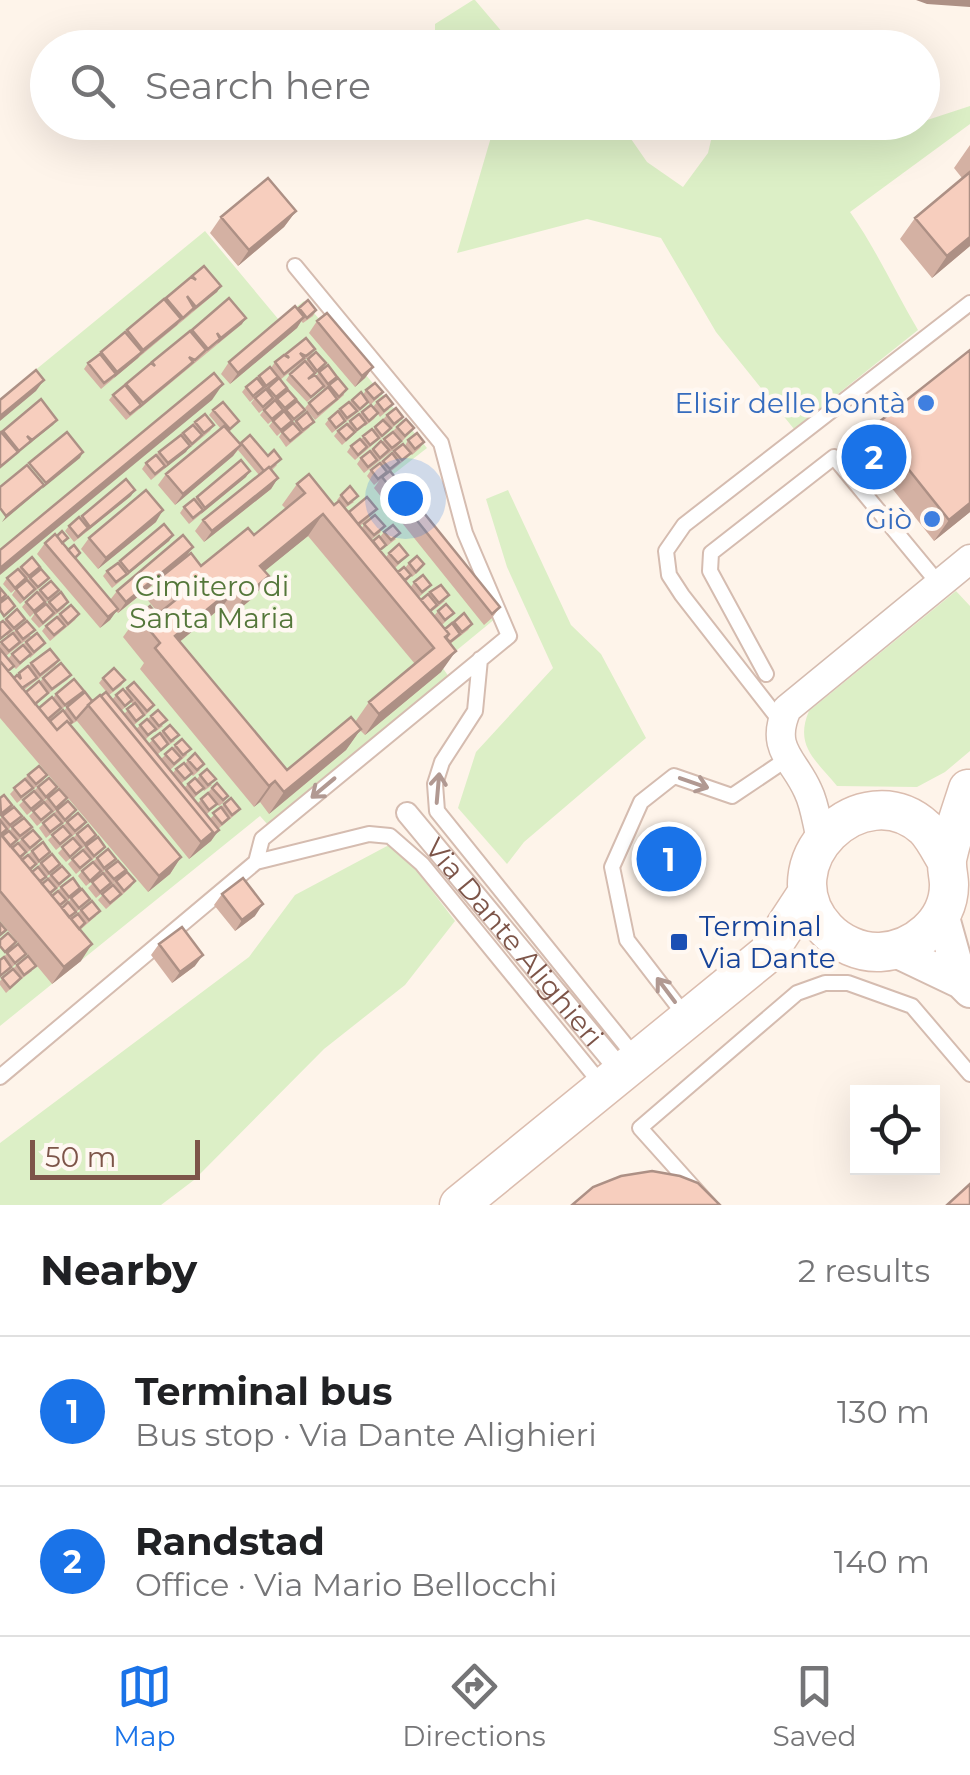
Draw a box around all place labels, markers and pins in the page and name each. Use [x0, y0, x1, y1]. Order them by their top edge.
place label: Elisir delle bontà [674, 386, 906, 420]
marker: Elisir delle bontà [915, 392, 937, 414]
pin: 2 [842, 420, 906, 494]
place label: Giò [865, 502, 912, 536]
marker: Giò [921, 508, 943, 530]
pin: 1 [636, 822, 702, 896]
place label: Terminal Via Dante [699, 909, 836, 975]
marker: Terminal Via Dante [668, 931, 690, 953]

